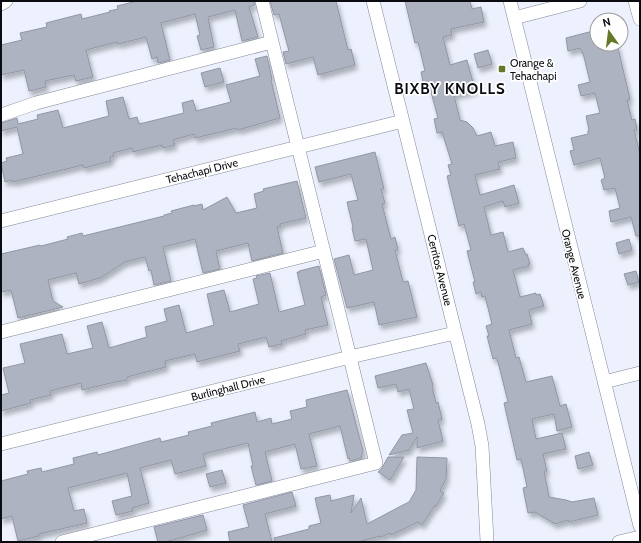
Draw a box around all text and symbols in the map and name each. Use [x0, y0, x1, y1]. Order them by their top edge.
north arrow [589, 12, 629, 52]
text: N [601, 15, 612, 30]
place label: Orange & Tehachapi [510, 56, 557, 83]
marker: Orange & Tehachapi [497, 64, 507, 74]
district label: BIXBY KNOLLS [394, 80, 506, 98]
street label: Tehachapi Drive [165, 155, 240, 187]
street label: Orange Avenue [559, 228, 590, 301]
street label: Cerritos Avenue [424, 233, 456, 308]
street label: Burlinghall Drive [189, 372, 267, 404]

